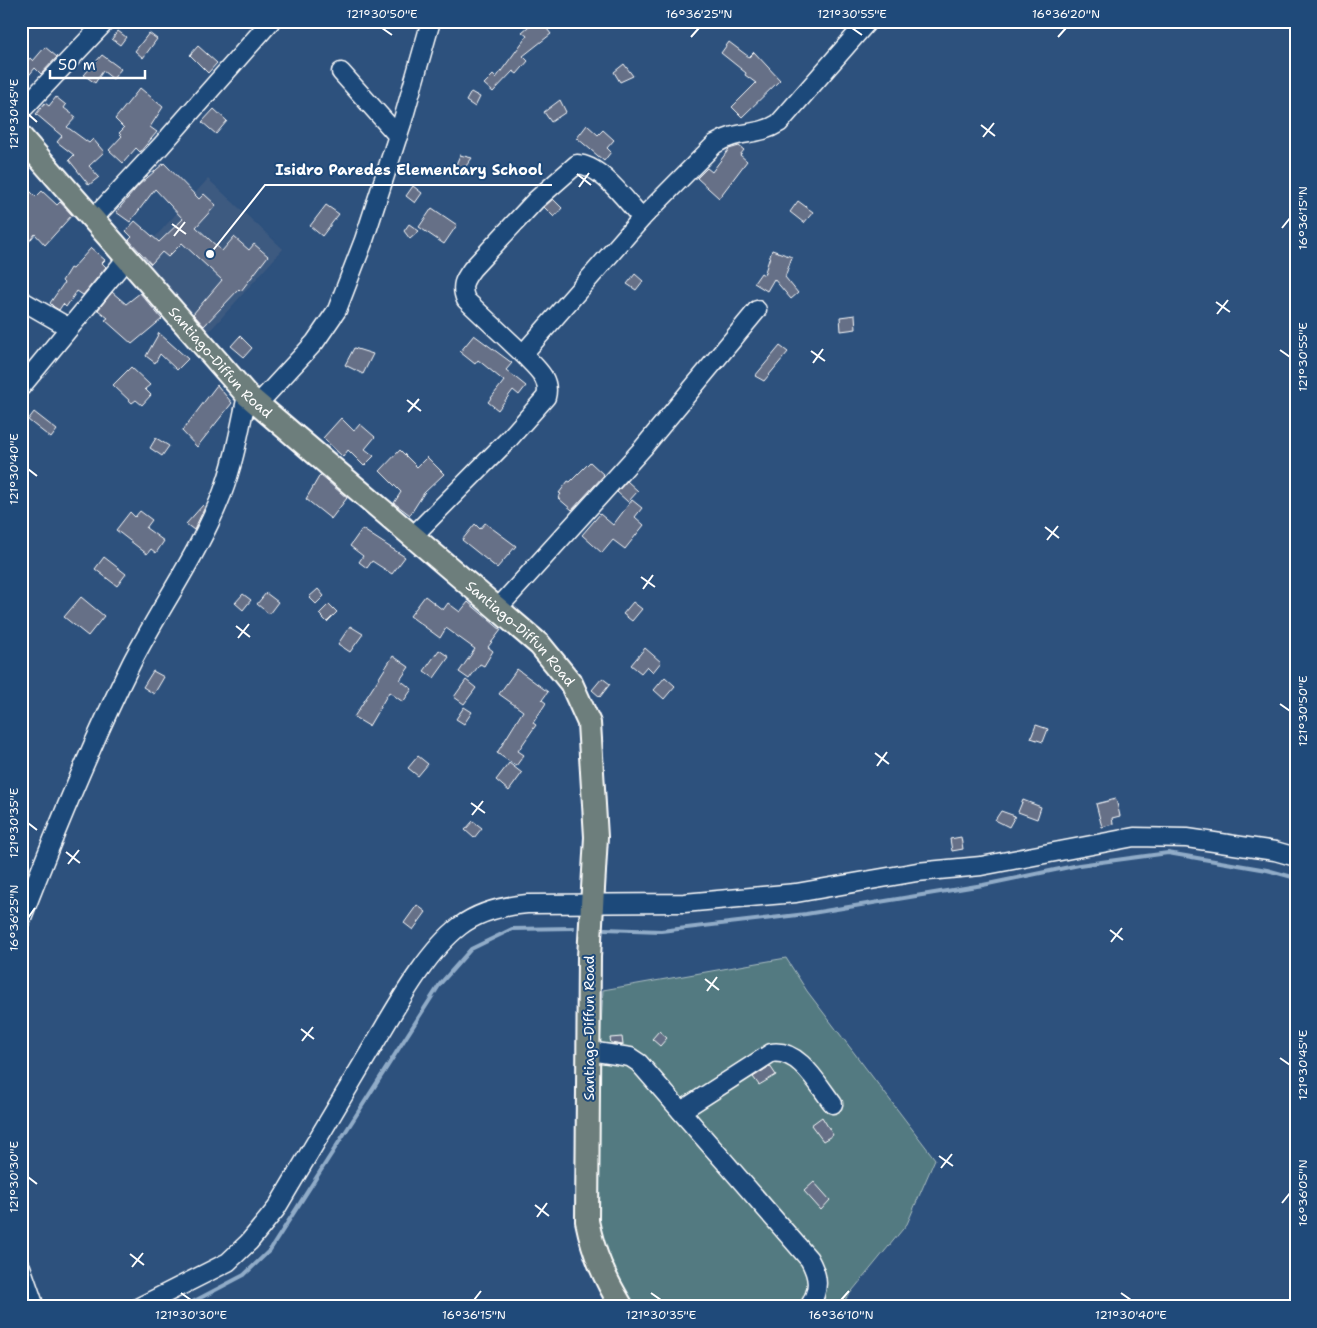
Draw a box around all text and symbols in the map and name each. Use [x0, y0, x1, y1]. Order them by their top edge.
text: 121°30'50"E [346, 6, 418, 22]
text: 16°36'25"N [665, 6, 733, 22]
text: 121°30'55"E [817, 6, 887, 22]
text: 16°36'20"N [1032, 6, 1100, 22]
scale bar [50, 48, 145, 80]
text: 50 m [58, 55, 96, 75]
text: 121°30'45"E [6, 79, 22, 149]
callout: Isidro Paredes Elementary School [265, 155, 552, 185]
text: Isidro Paredes Elementary School [275, 160, 543, 180]
text: 16°36'15"N [1295, 186, 1311, 250]
street label: Santiago-Diffun Road [165, 303, 276, 422]
text: 121°30'55"E [1295, 322, 1311, 392]
text: 121°30'40"E [6, 433, 22, 505]
street label: Santiago-Diffun Road [462, 577, 579, 690]
text: 121°30'50"E [1295, 675, 1311, 747]
text: 121°30'35"E [6, 788, 22, 858]
text: 16°36'25"N [6, 884, 22, 952]
street label: Santiago-Diffun Road [580, 955, 598, 1101]
text: 121°30'45"E [1295, 1030, 1311, 1100]
text: 121°30'30"E [6, 1141, 22, 1213]
text: 16°36'05"N [1295, 1159, 1311, 1227]
text: 121°30'30"E [155, 1307, 227, 1323]
text: 16°36'15"N [442, 1307, 506, 1323]
text: 121°30'35"E [626, 1307, 696, 1323]
text: 16°36'10"N [808, 1307, 874, 1323]
text: 121°30'40"E [1095, 1307, 1167, 1323]

